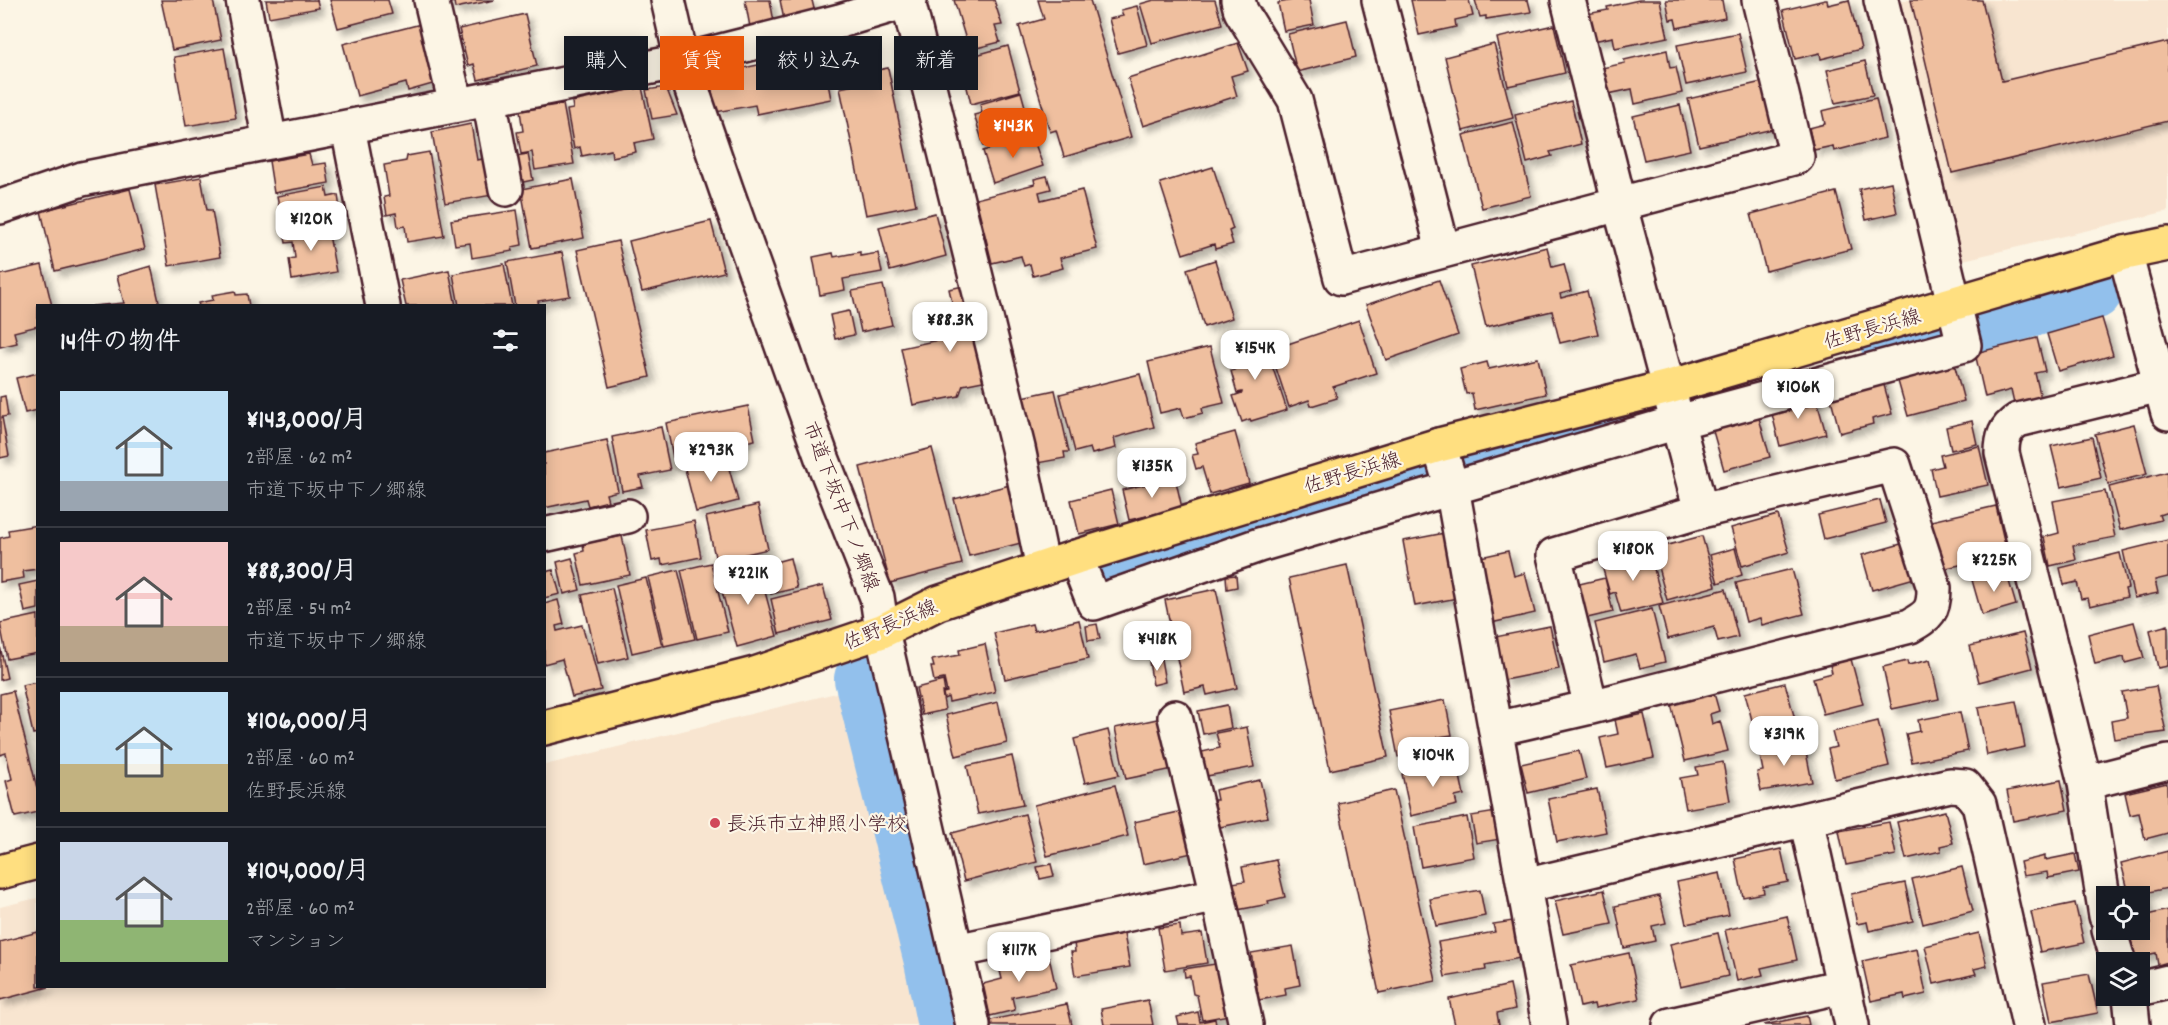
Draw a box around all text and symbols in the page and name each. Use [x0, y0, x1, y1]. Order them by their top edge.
chip: 購入 [564, 36, 648, 90]
chip: 賃貸 [660, 36, 744, 90]
chip: 絞り込み [756, 36, 882, 90]
chip: 新着 [894, 36, 978, 90]
pin: ¥143K [971, 108, 1055, 159]
text: ¥143K [993, 113, 1033, 141]
pin: ¥120K [269, 201, 353, 252]
text: ¥120K [290, 206, 332, 234]
pin: ¥88.3K [901, 302, 999, 353]
street label: 佐野長浜線 [1821, 304, 1925, 358]
text: ¥88.3K [926, 307, 974, 335]
icon: filters [489, 324, 522, 357]
text: 14件の物件 [60, 325, 180, 362]
pin: ¥154K [1213, 330, 1297, 381]
text: ¥154K [1235, 335, 1275, 363]
pin: ¥106K [1756, 369, 1840, 420]
text: ¥106K [1776, 374, 1820, 402]
text: ¥143,000/月 [246, 403, 367, 440]
icon: home [108, 415, 180, 487]
street label: 市道下坂中下ノ郷線 [794, 418, 885, 596]
pin: ¥293K [669, 432, 753, 483]
text: ¥293K [688, 437, 734, 465]
text: 2部屋 · 62 m² [246, 445, 353, 473]
street label: 佐野長浜線 [1301, 447, 1405, 503]
pin: ¥135K [1110, 448, 1194, 499]
text: ¥135K [1131, 453, 1173, 481]
text: 市道下坂中下ノ郷線 [246, 478, 426, 506]
pin: ¥180K [1591, 531, 1675, 582]
text: ¥180K [1612, 536, 1654, 564]
pin: ¥225K [1952, 542, 2036, 593]
text: ¥225K [1971, 547, 2017, 575]
text: ¥88,300/月 [246, 554, 358, 591]
pin: ¥221K [706, 555, 790, 606]
text: ¥221K [728, 560, 768, 588]
icon: home [108, 566, 180, 638]
street label: 佐野長浜線 [840, 594, 943, 659]
text: 2部屋 · 54 m² [246, 596, 352, 624]
pin: ¥418K [1115, 621, 1199, 672]
text: ¥418K [1137, 626, 1177, 654]
text: 市道下坂中下ノ郷線 [246, 629, 426, 657]
text: ¥106,000/月 [246, 704, 372, 741]
icon: home [108, 716, 180, 788]
pin: ¥319K [1742, 716, 1826, 767]
text: ¥319K [1763, 721, 1805, 749]
pin: ¥104K [1391, 737, 1475, 788]
text: ¥104K [1412, 742, 1454, 770]
text: 2部屋 · 60 m² [246, 746, 355, 774]
text: 佐野長浜線 [246, 779, 346, 807]
place label: 長浜市立神照小学校 [727, 812, 907, 840]
marker: 長浜市立神照小学校 [708, 816, 722, 830]
text: ¥104,000/月 [246, 854, 370, 891]
icon: home [108, 866, 180, 938]
map controls [2096, 886, 2150, 1006]
button: locate [2096, 886, 2150, 940]
text: 2部屋 · 60 m² [246, 896, 355, 924]
text: マンション [246, 929, 345, 957]
pin: ¥117K [977, 932, 1061, 983]
text: ¥117K [1001, 937, 1037, 965]
button: layers [2096, 952, 2150, 1006]

